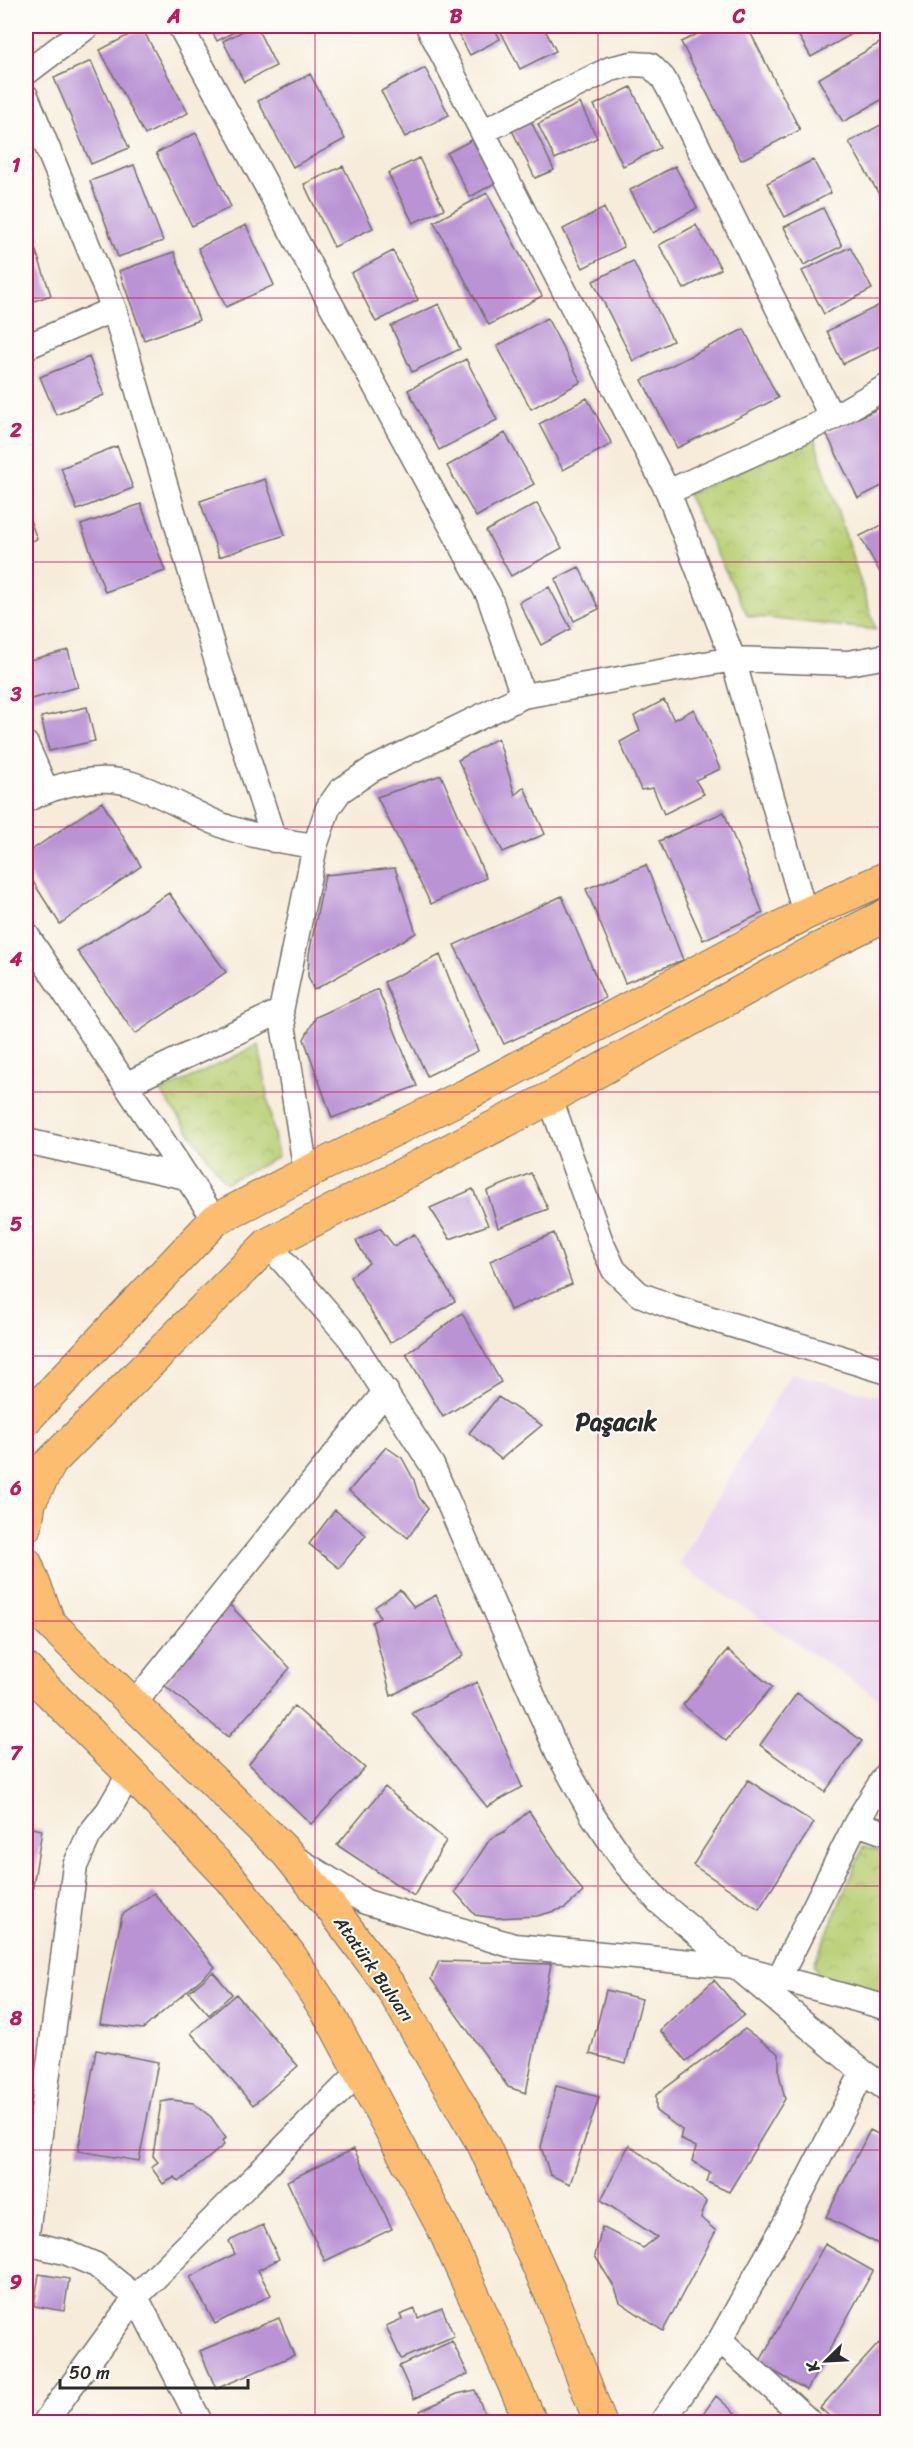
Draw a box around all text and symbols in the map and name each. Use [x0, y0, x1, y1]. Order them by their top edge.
text: A [166, 0, 181, 34]
text: B [450, 0, 463, 34]
text: C [732, 0, 746, 34]
text: 1 [12, 148, 21, 183]
text: 2 [9, 413, 22, 448]
text: 3 [10, 677, 22, 712]
text: 4 [9, 942, 23, 977]
text: 5 [10, 1207, 22, 1242]
district label: Paşacık [575, 1401, 658, 1443]
text: 6 [9, 1471, 22, 1506]
text: 7 [10, 1736, 23, 1771]
street label: Atatürk Bulvarı [325, 1908, 423, 2029]
text: 8 [9, 2001, 23, 2036]
text: 9 [10, 2265, 22, 2300]
north arrow [796, 2331, 856, 2391]
scale bar [60, 2352, 248, 2390]
text: K [797, 2355, 828, 2378]
text: 50 m [69, 2357, 110, 2389]

